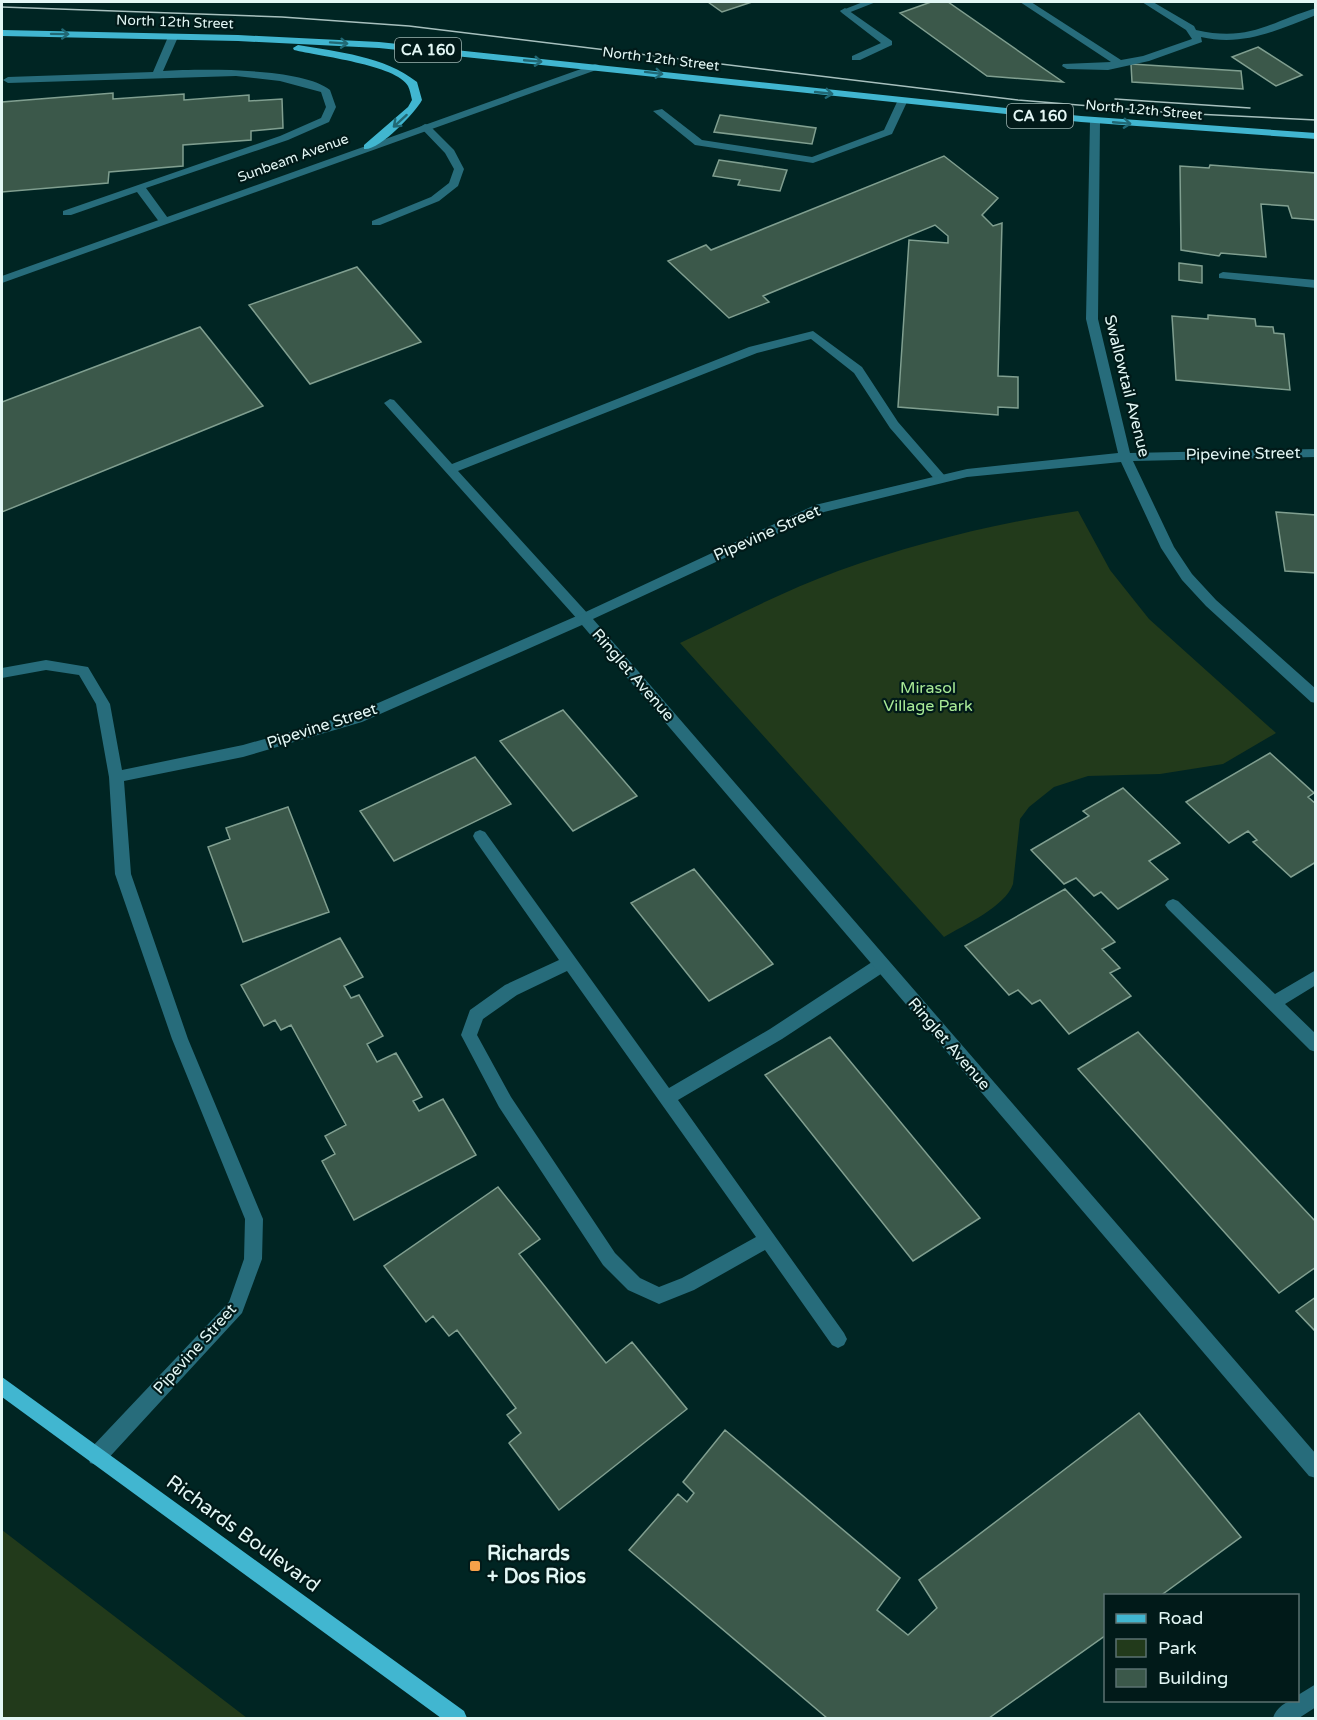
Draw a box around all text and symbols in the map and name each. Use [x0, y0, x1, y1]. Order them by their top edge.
street label: North 12th Street [116, 11, 235, 33]
one-way arrow [49, 29, 69, 40]
one-way arrow [329, 37, 349, 48]
road number: CA 160 [395, 38, 461, 62]
street label: North 12th Street [602, 43, 721, 75]
one-way arrow [523, 56, 543, 67]
one-way arrow [643, 68, 663, 79]
one-way arrow [814, 88, 833, 99]
street label: North 12th Street [1085, 96, 1204, 124]
road number: CA 160 [1007, 104, 1073, 128]
one-way arrow [393, 114, 408, 128]
one-way arrow [1112, 118, 1132, 129]
street label: Sunbeam Avenue [235, 130, 351, 186]
street label: Swallowtail Avenue [1100, 313, 1154, 459]
street label: Pipevine Street [1185, 443, 1301, 465]
street label: Pipevine Street [710, 501, 824, 565]
street label: Ringlet Avenue [587, 625, 679, 725]
park label: Mirasol Village Park [883, 678, 973, 716]
street label: Pipevine Street [264, 699, 380, 753]
street label: Ringlet Avenue [903, 994, 995, 1094]
street label: Pipevine Street [149, 1300, 241, 1398]
street label: Richards Boulevard [161, 1470, 325, 1598]
place label: Richards + Dos Rios [487, 1542, 586, 1589]
marker: Richards + Dos Rios [468, 1559, 482, 1573]
legend [1104, 1594, 1299, 1702]
text: Road [1158, 1607, 1203, 1629]
text: Park [1158, 1637, 1197, 1659]
text: Building [1158, 1667, 1228, 1689]

